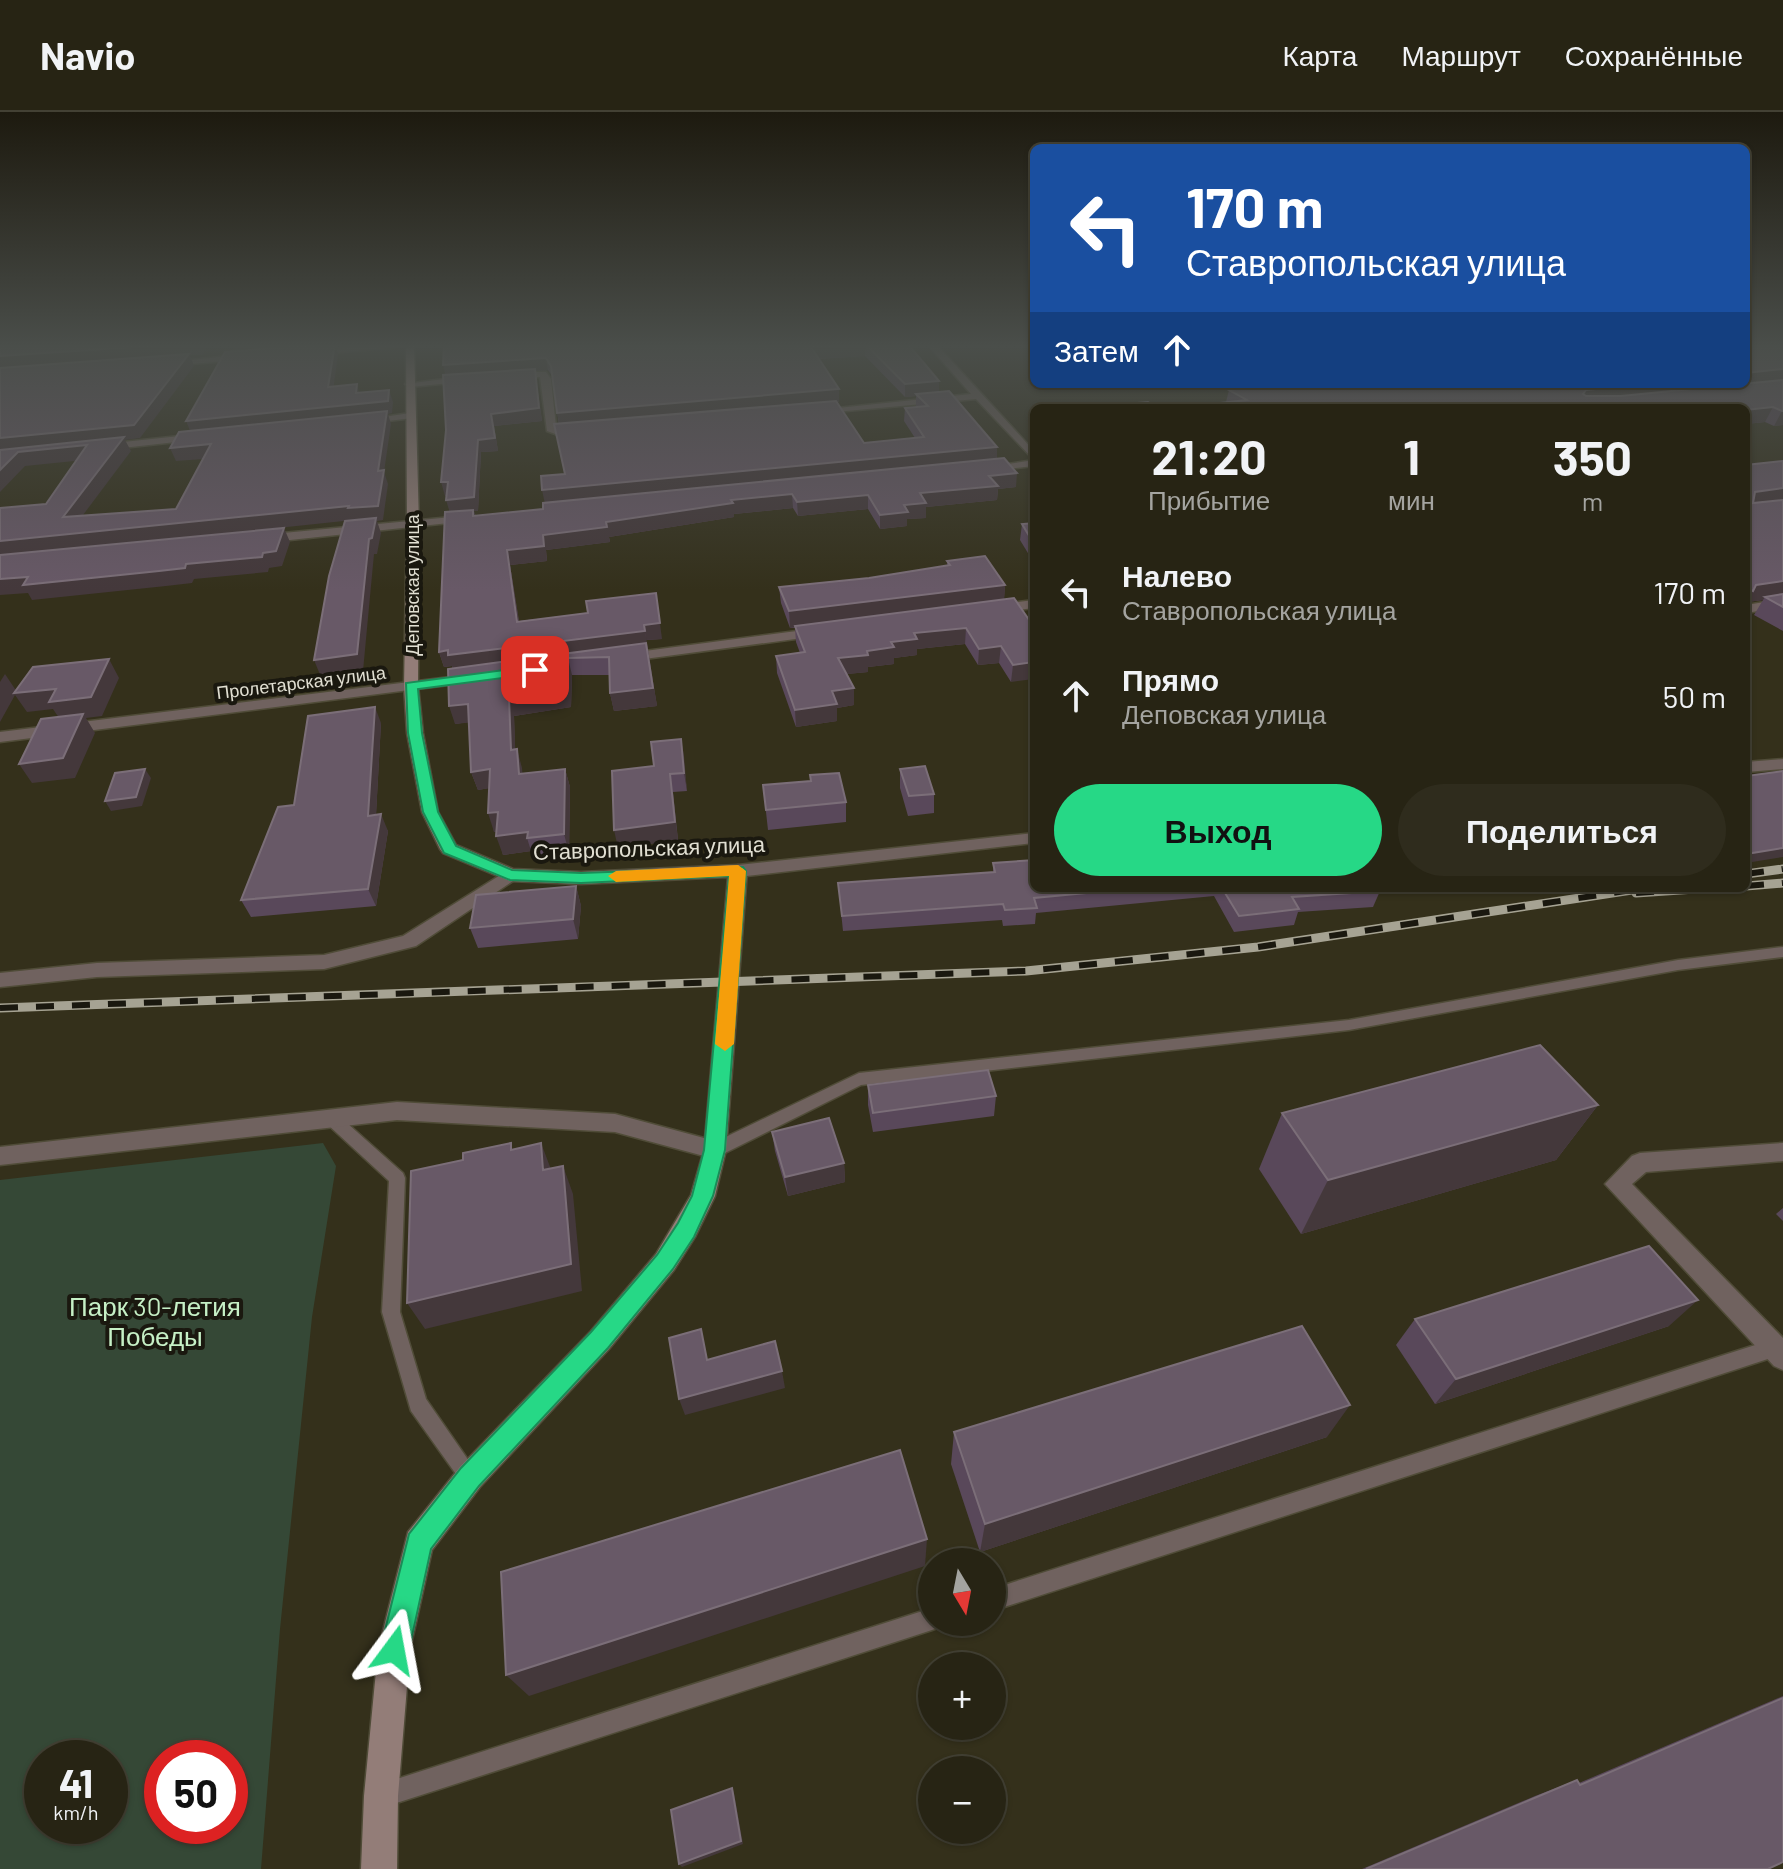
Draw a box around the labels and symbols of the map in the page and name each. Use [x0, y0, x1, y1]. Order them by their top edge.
street label: Деповская улица [401, 513, 423, 656]
pin [501, 636, 569, 704]
street label: Пролетарская улица [215, 661, 388, 703]
street label: Ставропольская улица [533, 830, 766, 865]
park label: Парк 30-летия Победы [69, 1290, 241, 1351]
north arrow [918, 1548, 1006, 1636]
position arrow [352, 1608, 436, 1692]
speed limit sign: 50 [144, 1740, 248, 1844]

